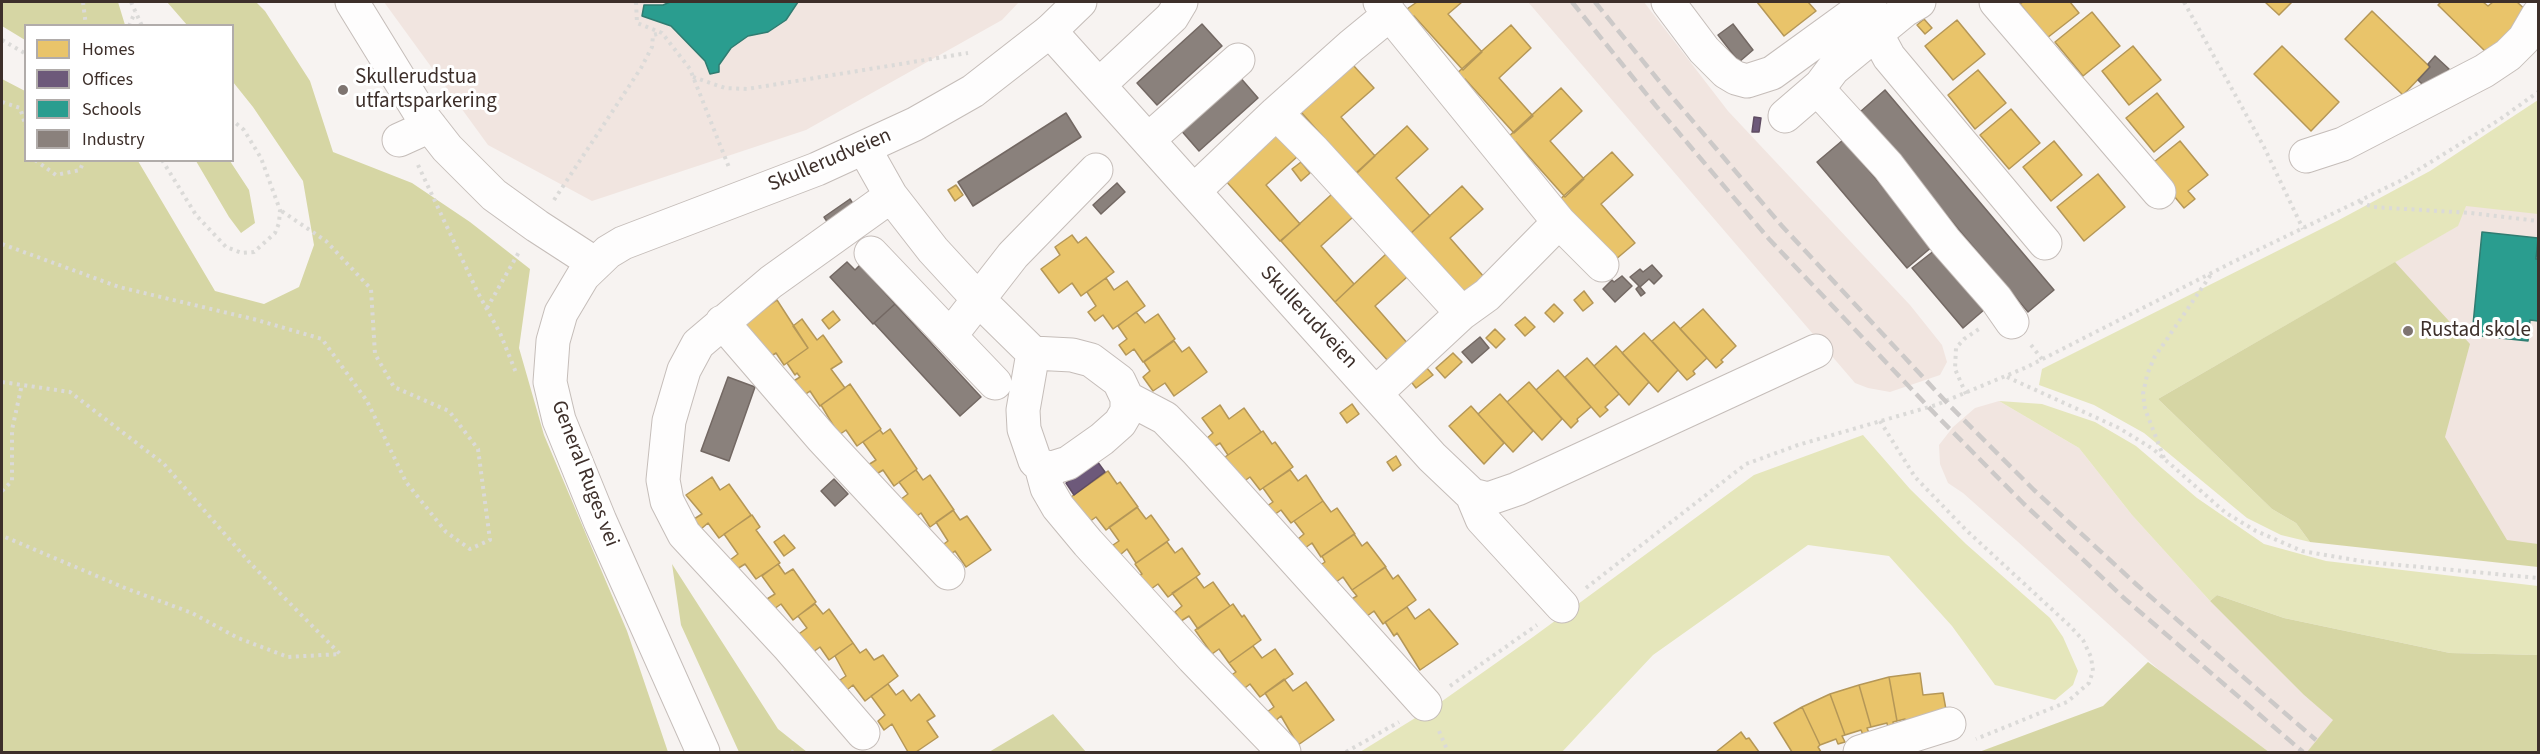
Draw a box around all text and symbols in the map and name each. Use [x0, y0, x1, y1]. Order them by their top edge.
legend [24, 24, 234, 162]
text: Homes [82, 37, 135, 62]
place label: Skullerudstua utfartsparkering [355, 65, 497, 115]
text: Offices [82, 67, 133, 92]
marker: Skullerudstua utfartsparkering [336, 83, 350, 97]
text: Schools [82, 97, 141, 122]
street label: Skullerudveien [765, 124, 895, 198]
text: Industry [82, 127, 145, 152]
street label: Skullerudveien [1254, 261, 1362, 375]
place label: Rustad skole [2420, 318, 2531, 344]
marker: Rustad skole [2401, 324, 2415, 338]
street label: General Ruges vei [545, 397, 623, 551]

